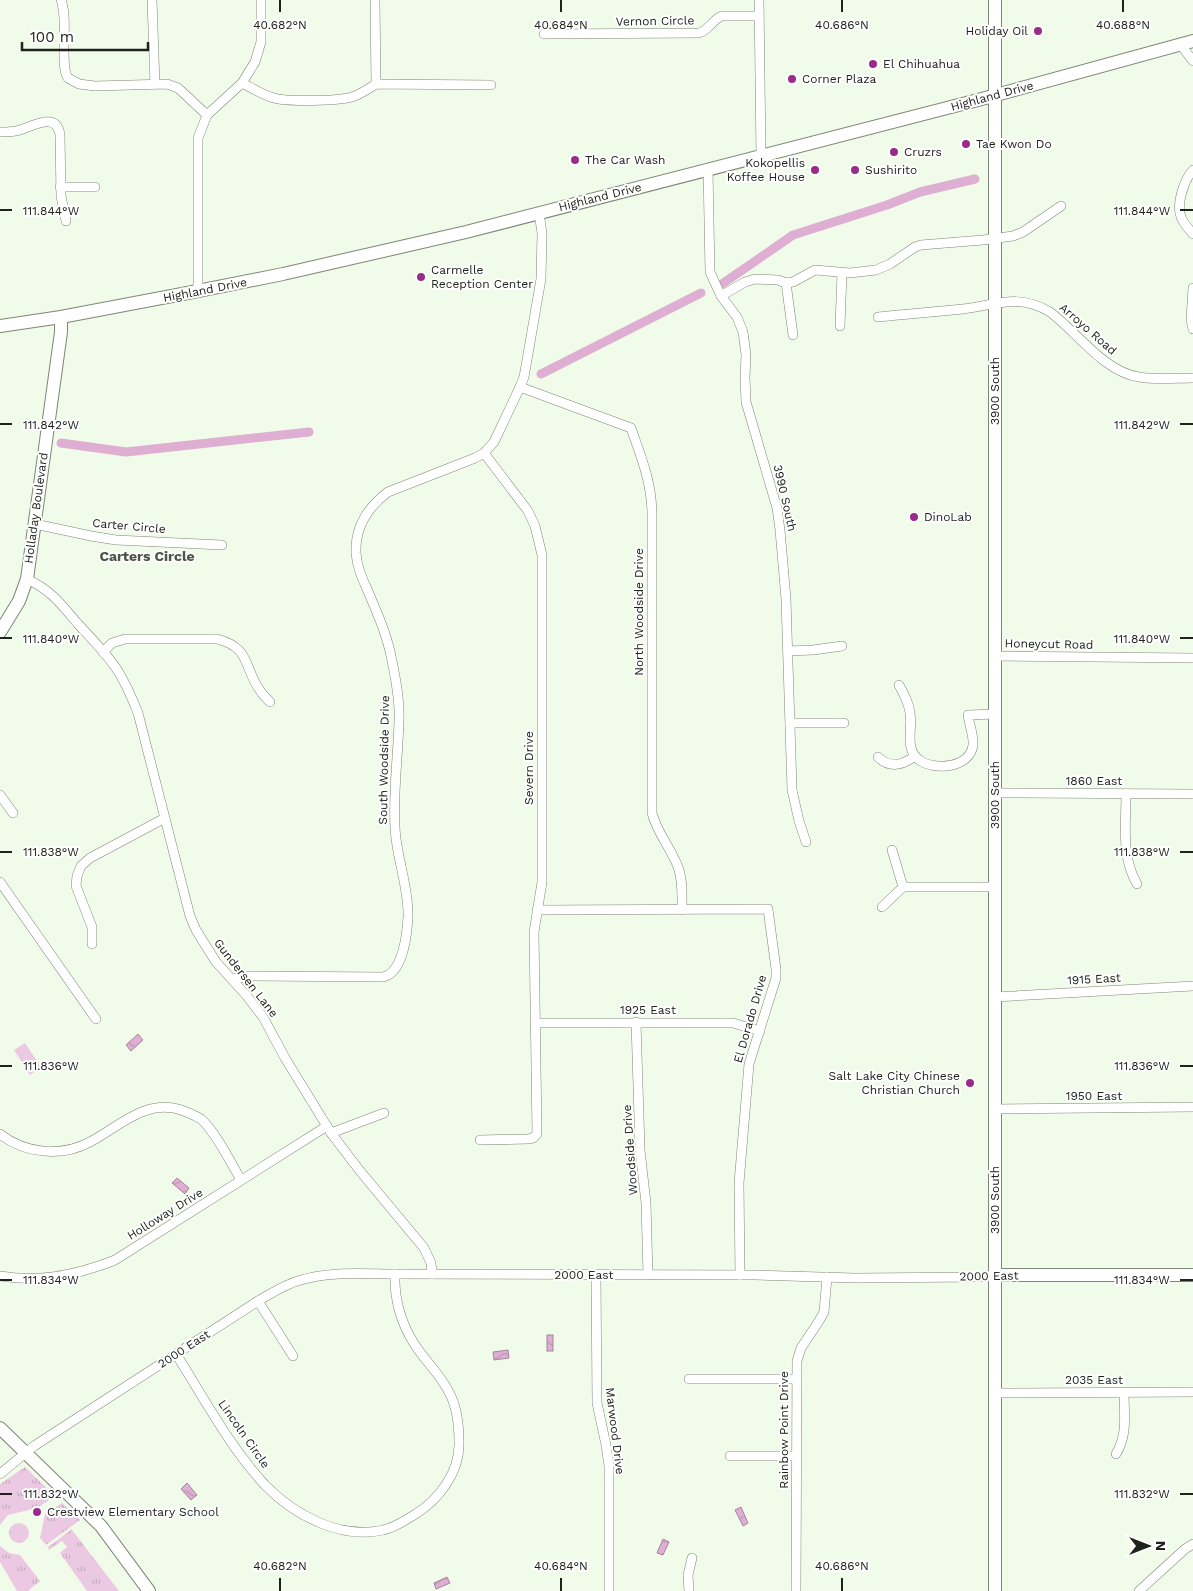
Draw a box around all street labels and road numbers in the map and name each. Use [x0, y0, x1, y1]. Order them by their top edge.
street label: Vernon Circle [616, 13, 695, 29]
street label: Highland Drive [949, 78, 1035, 114]
street label: Highland Drive [557, 180, 643, 214]
street label: Highland Drive [162, 275, 248, 305]
street label: Arroyo Road [1056, 300, 1120, 358]
street label: 3900 South [988, 357, 1002, 425]
street label: Holladay Boulevard [21, 452, 51, 564]
street label: 3990 South [771, 463, 799, 533]
street label: Carter Circle [92, 516, 166, 536]
street label: North Woodside Drive [632, 548, 646, 676]
street label: Honeycut Road [1005, 636, 1093, 652]
street label: South Woodside Drive [376, 695, 392, 825]
street label: Severn Drive [522, 731, 536, 805]
street label: 3900 South [988, 761, 1002, 829]
street label: 1860 East [1066, 774, 1122, 788]
street label: Gundersen Lane [211, 936, 281, 1020]
street label: 1915 East [1067, 971, 1121, 987]
street label: El Dorado Drive [731, 973, 769, 1065]
street label: 1925 East [620, 1003, 676, 1017]
street label: 1950 East [1066, 1089, 1122, 1103]
street label: Woodside Drive [620, 1104, 640, 1196]
street label: 3900 South [988, 1166, 1002, 1234]
street label: Holloway Drive [125, 1185, 205, 1243]
street label: 2000 East [554, 1268, 614, 1282]
street label: 2000 East [959, 1268, 1019, 1284]
street label: 2000 East [155, 1327, 213, 1371]
street label: Rainbow Point Drive [777, 1371, 791, 1489]
street label: 2035 East [1065, 1373, 1123, 1387]
street label: Marwood Drive [603, 1387, 627, 1475]
street label: Lincoln Circle [215, 1397, 273, 1471]

